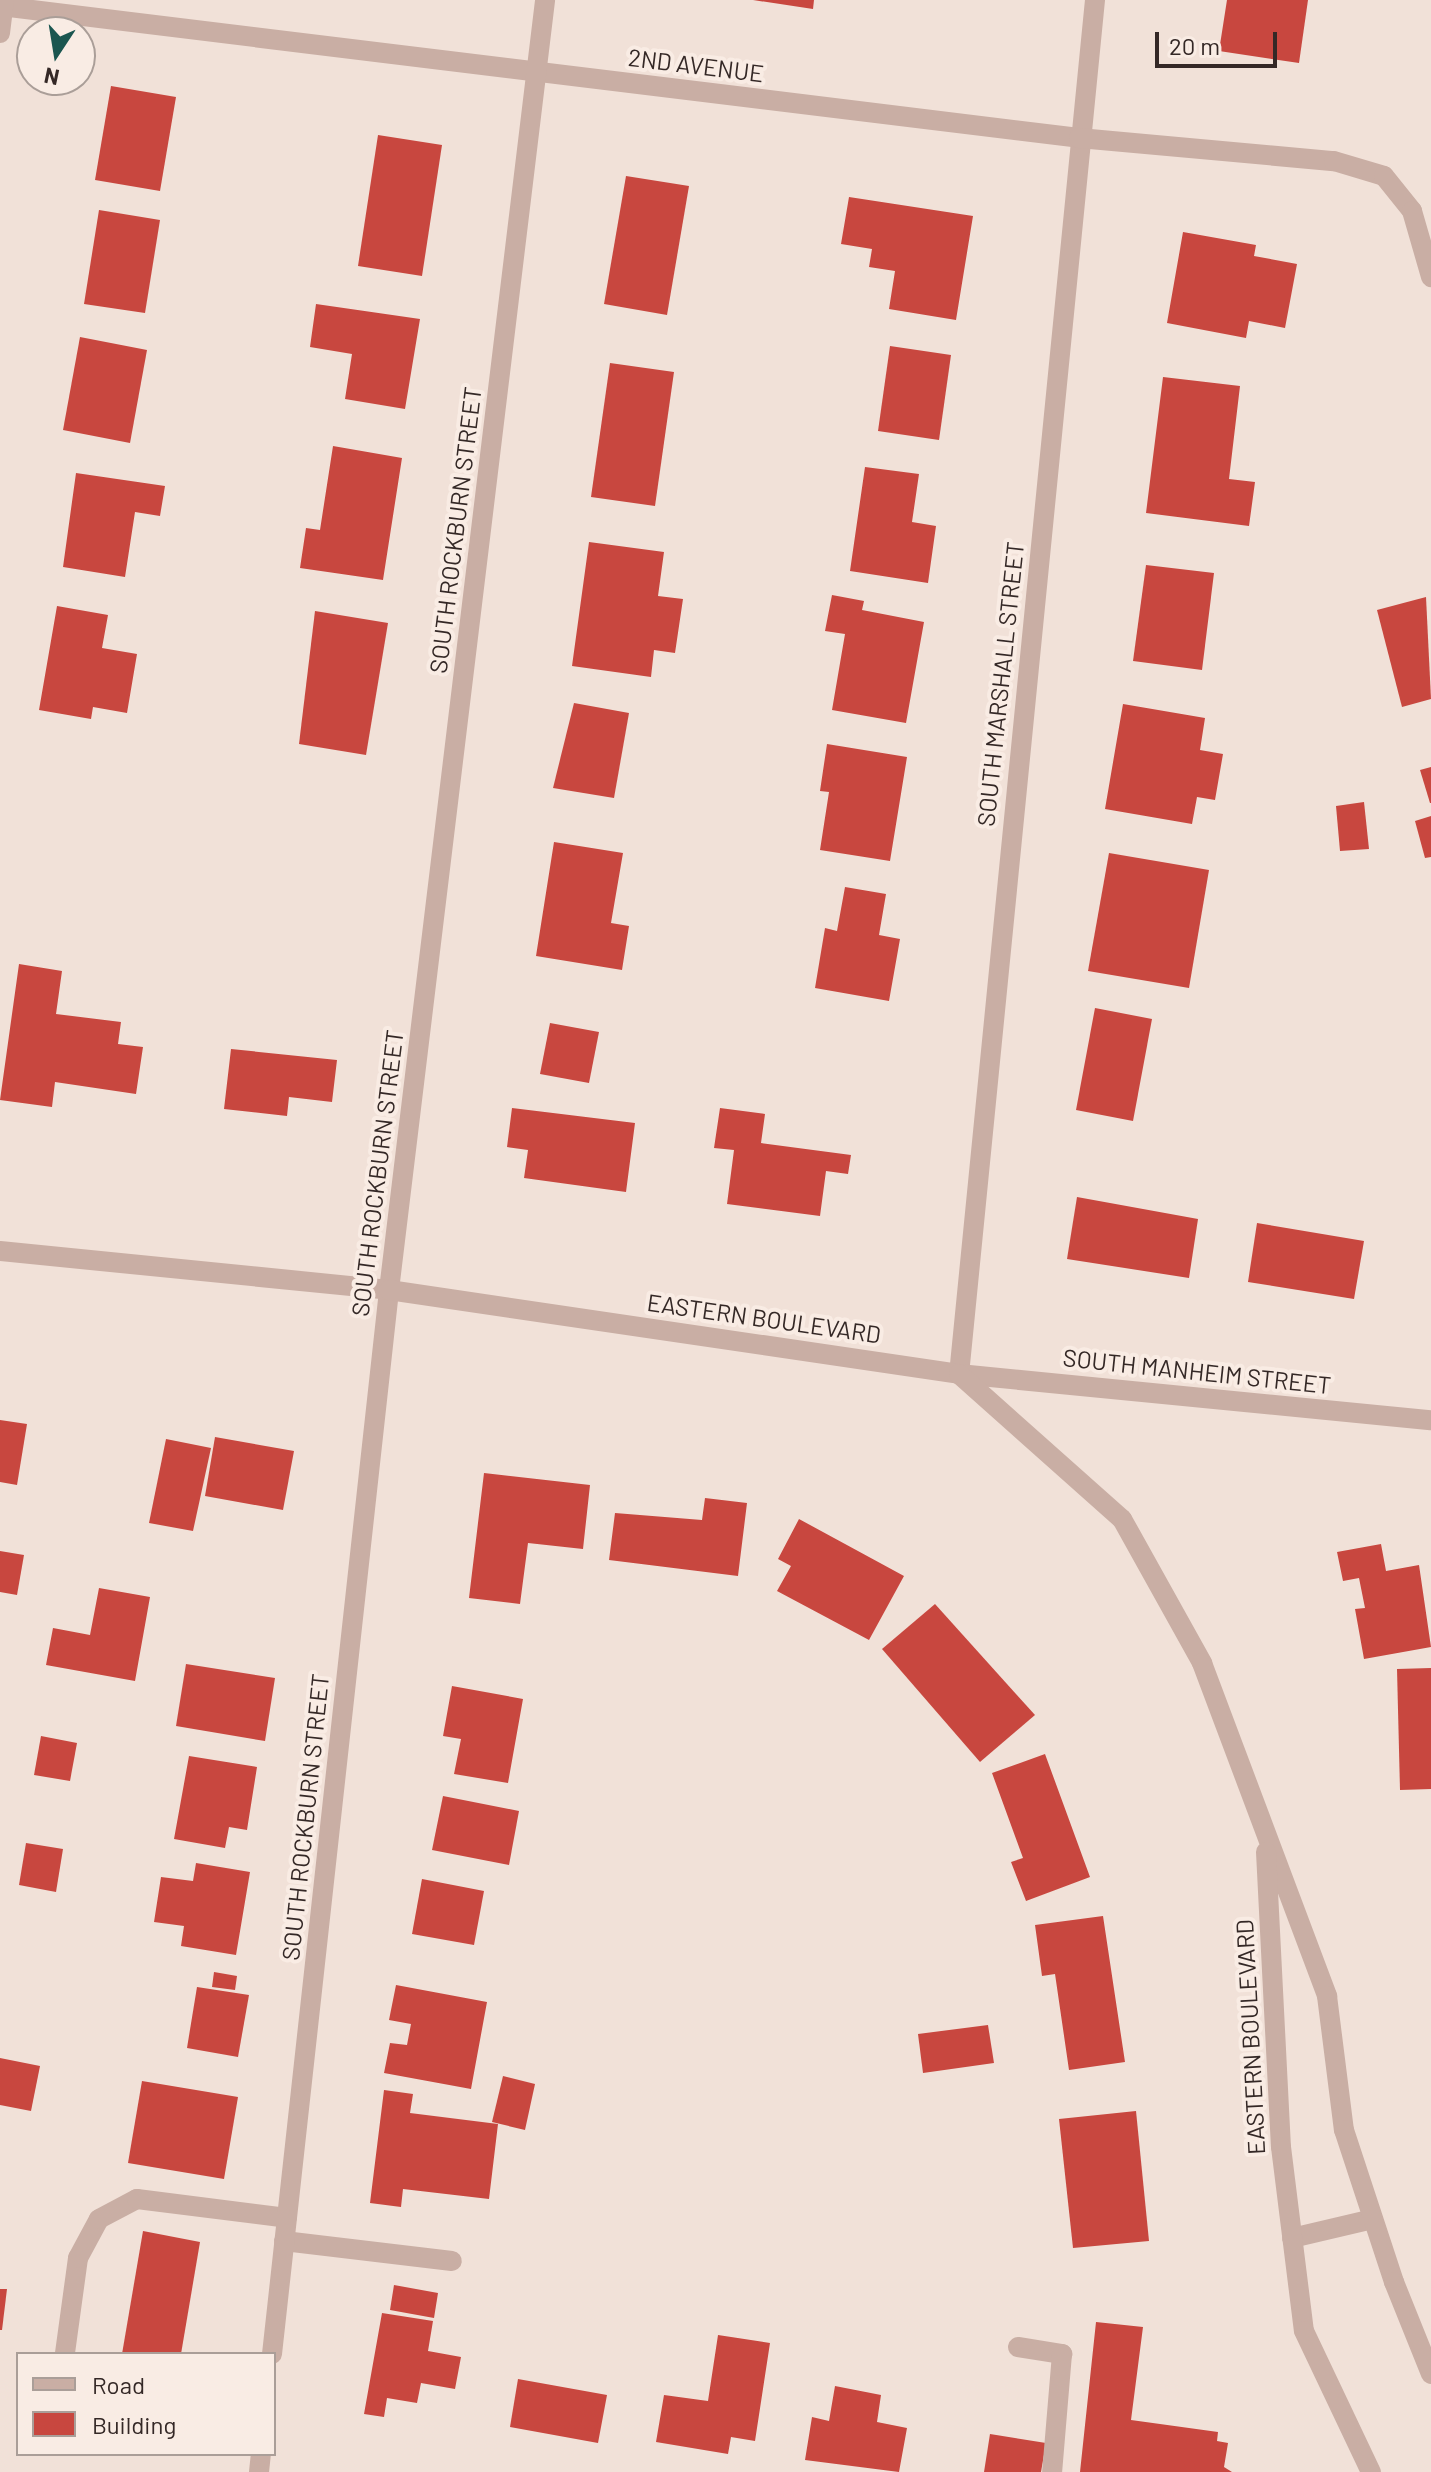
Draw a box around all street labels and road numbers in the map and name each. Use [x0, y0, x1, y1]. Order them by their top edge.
street label: 2ND AVENUE [627, 42, 765, 88]
street label: SOUTH ROCKBURN STREET [423, 385, 487, 675]
street label: SOUTH MARSHALL STREET [971, 540, 1029, 828]
street label: SOUTH ROCKBURN STREET [345, 1028, 409, 1318]
street label: EASTERN BOULEVARD [645, 1287, 883, 1349]
street label: SOUTH MANHEIM STREET [1061, 1343, 1333, 1399]
street label: SOUTH ROCKBURN STREET [276, 1672, 334, 1962]
street label: EASTERN BOULEVARD [1229, 1919, 1271, 2155]

